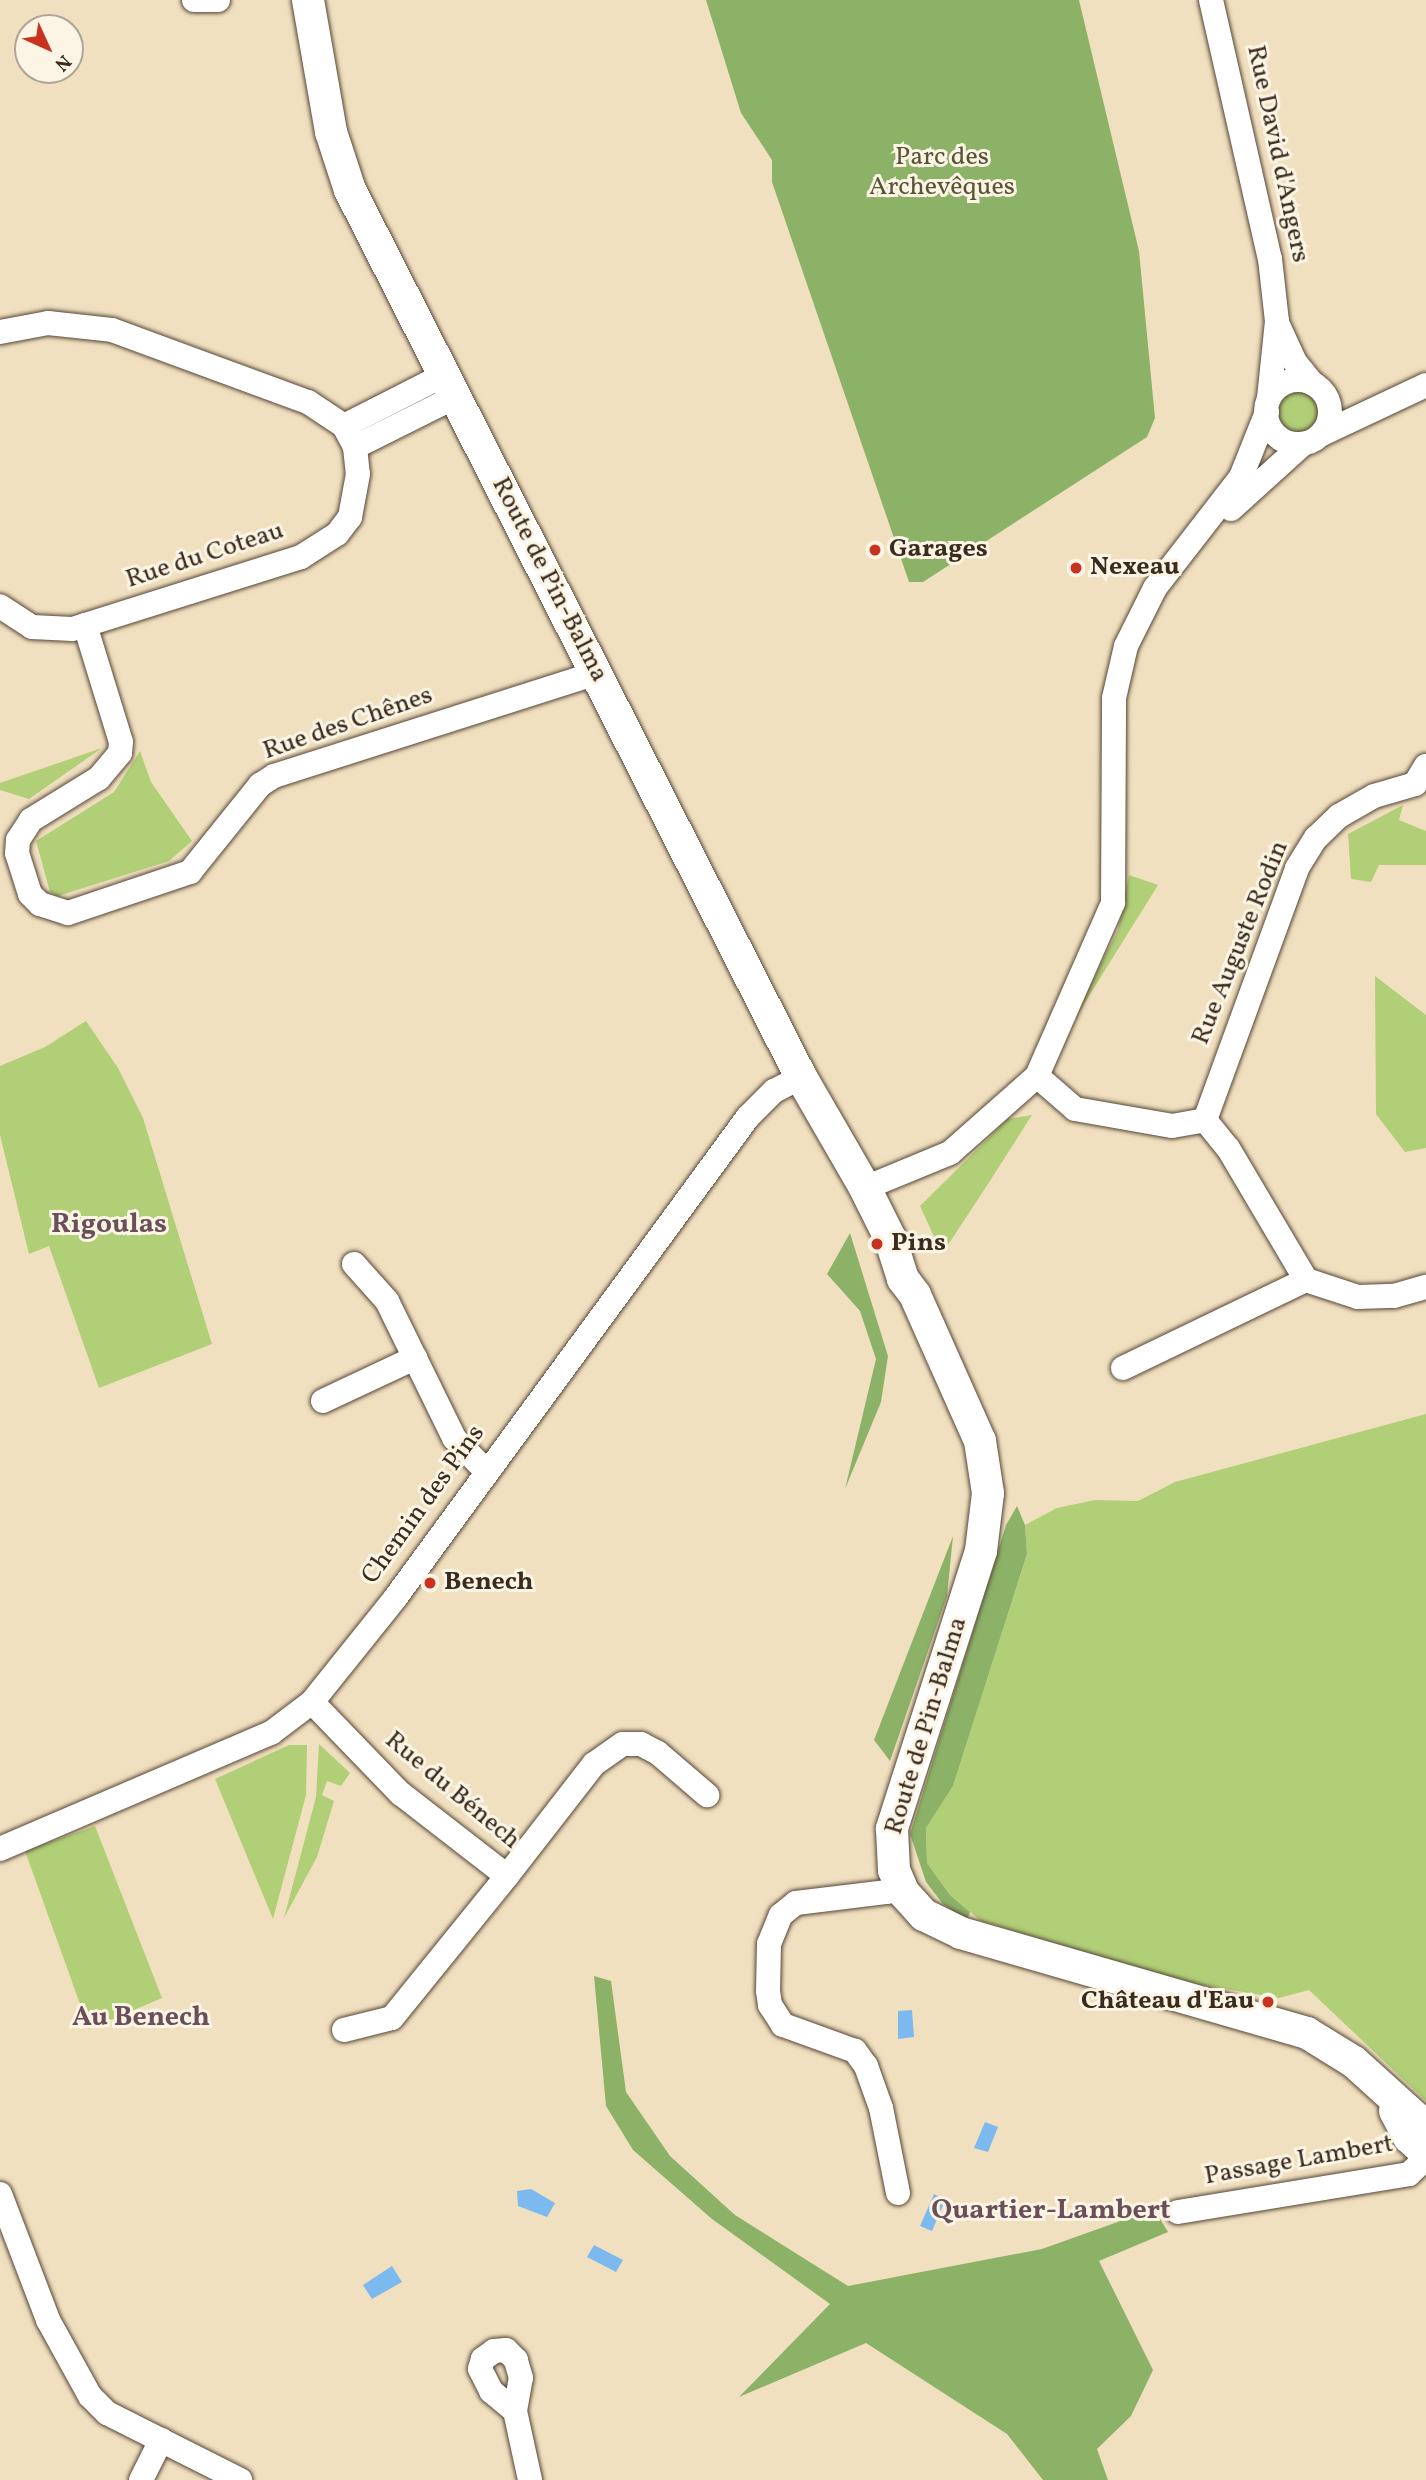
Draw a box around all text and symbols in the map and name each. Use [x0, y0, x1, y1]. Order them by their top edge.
north arrow [14, 14, 84, 84]
street label: Rue David d'Angers [1239, 43, 1315, 265]
text: N [48, 48, 77, 76]
park label: Parc des Archevêques [869, 142, 1015, 204]
street label: Route de Pin-Balma [484, 472, 614, 688]
street label: Rue du Coteau [122, 516, 288, 596]
place label: Garages [889, 534, 988, 566]
marker: Garages [867, 542, 883, 558]
place label: Nexeau [1090, 552, 1180, 584]
marker: Nexeau [1068, 560, 1084, 576]
street label: Rue des Chênes [259, 680, 437, 768]
street label: Rue Auguste Rodin [1186, 837, 1296, 1049]
district label: Rigoulas [51, 1208, 167, 1242]
place label: Pins [891, 1228, 946, 1260]
marker: Pins [869, 1236, 885, 1252]
street label: Chemin des Pins [356, 1419, 492, 1591]
place label: Benech [444, 1567, 533, 1599]
marker: Benech [422, 1575, 438, 1591]
street label: Route de Pin-Balma [879, 1613, 975, 1839]
street label: Rue du Bénech [378, 1725, 526, 1857]
place label: Château d'Eau [1081, 1986, 1254, 2018]
marker: Château d'Eau [1260, 1994, 1276, 2010]
district label: Au Benech [72, 2001, 210, 2035]
street label: Passage Lambert [1202, 2129, 1396, 2193]
district label: Quartier-Lambert [931, 2194, 1171, 2228]

